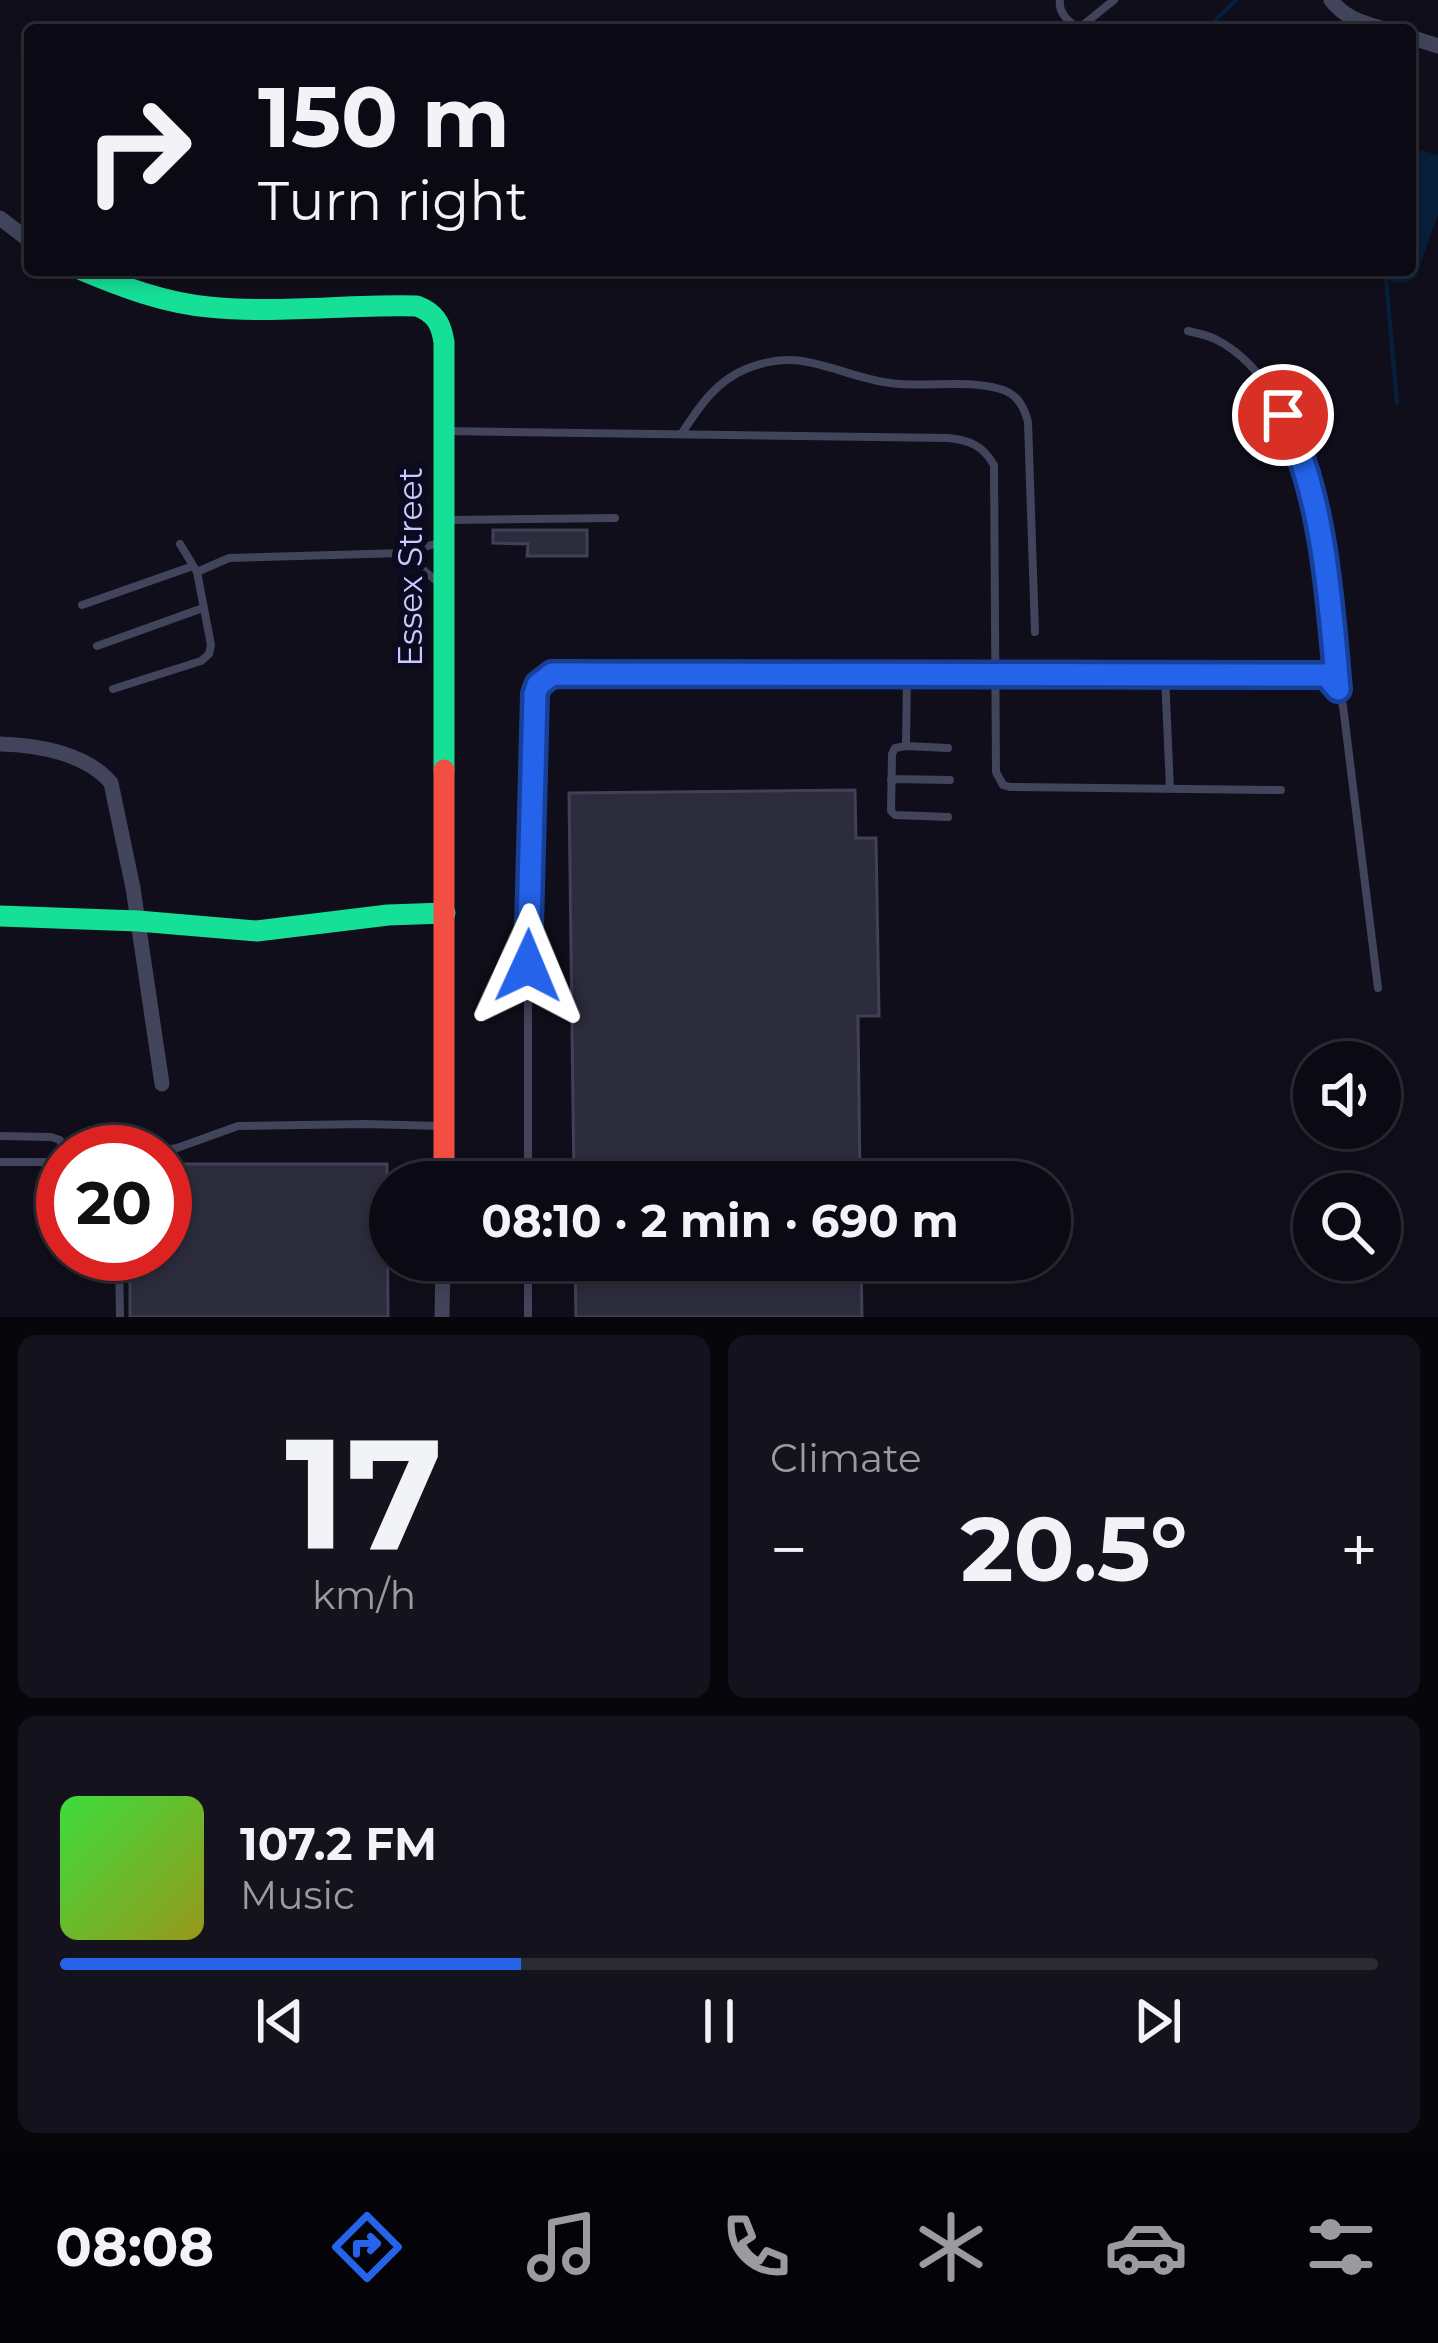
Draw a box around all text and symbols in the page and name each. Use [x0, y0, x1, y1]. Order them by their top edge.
text: 150 m [258, 66, 510, 168]
icon: right [60, 72, 216, 228]
text: Turn right [258, 168, 528, 234]
pin [1232, 364, 1334, 466]
icon: arrive [1250, 382, 1316, 448]
street label: Essex Street [390, 467, 430, 667]
position arrow [465, 903, 591, 1029]
map controls [1293, 1041, 1401, 1281]
button: sound [1293, 1041, 1401, 1149]
speed limit sign: 20 [36, 1125, 192, 1281]
button: search [1293, 1173, 1401, 1281]
text: 08:10 · 2 min · 690 m [481, 1193, 959, 1248]
text: 17 [285, 1398, 443, 1588]
text: Climate [770, 1434, 922, 1482]
text: 20.5° [960, 1494, 1188, 1604]
text: − [770, 1509, 808, 1590]
text: + [1340, 1509, 1378, 1590]
text: km/h [312, 1571, 416, 1619]
text: 107.2 FM [240, 1816, 437, 1871]
text: Music [240, 1871, 355, 1919]
icon: previous [247, 1988, 313, 2054]
icon: pause [686, 1988, 752, 2054]
icon: next [1125, 1988, 1191, 2054]
icon: directions [325, 2205, 409, 2289]
icon: music [520, 2205, 604, 2289]
icon: phone [714, 2205, 798, 2289]
icon: climate [909, 2205, 993, 2289]
icon: car [1104, 2205, 1188, 2289]
icon: filters [1299, 2205, 1383, 2289]
text: 08:08 [55, 2214, 214, 2280]

